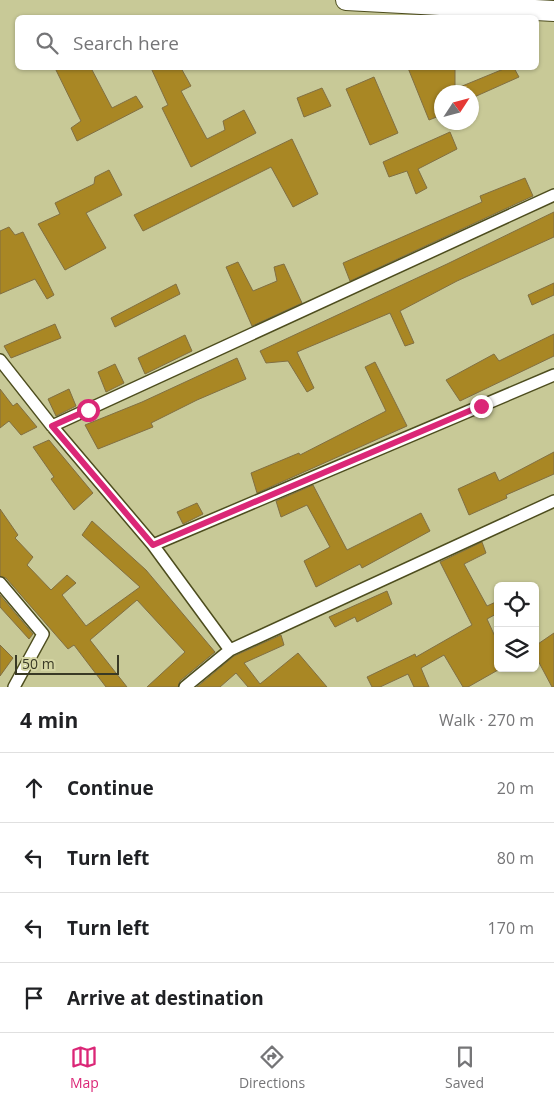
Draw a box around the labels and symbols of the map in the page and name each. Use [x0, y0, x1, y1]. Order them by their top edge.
north arrow [434, 85, 479, 130]
route end [470, 395, 493, 418]
route start [77, 399, 100, 422]
scale bar [15, 652, 119, 675]

